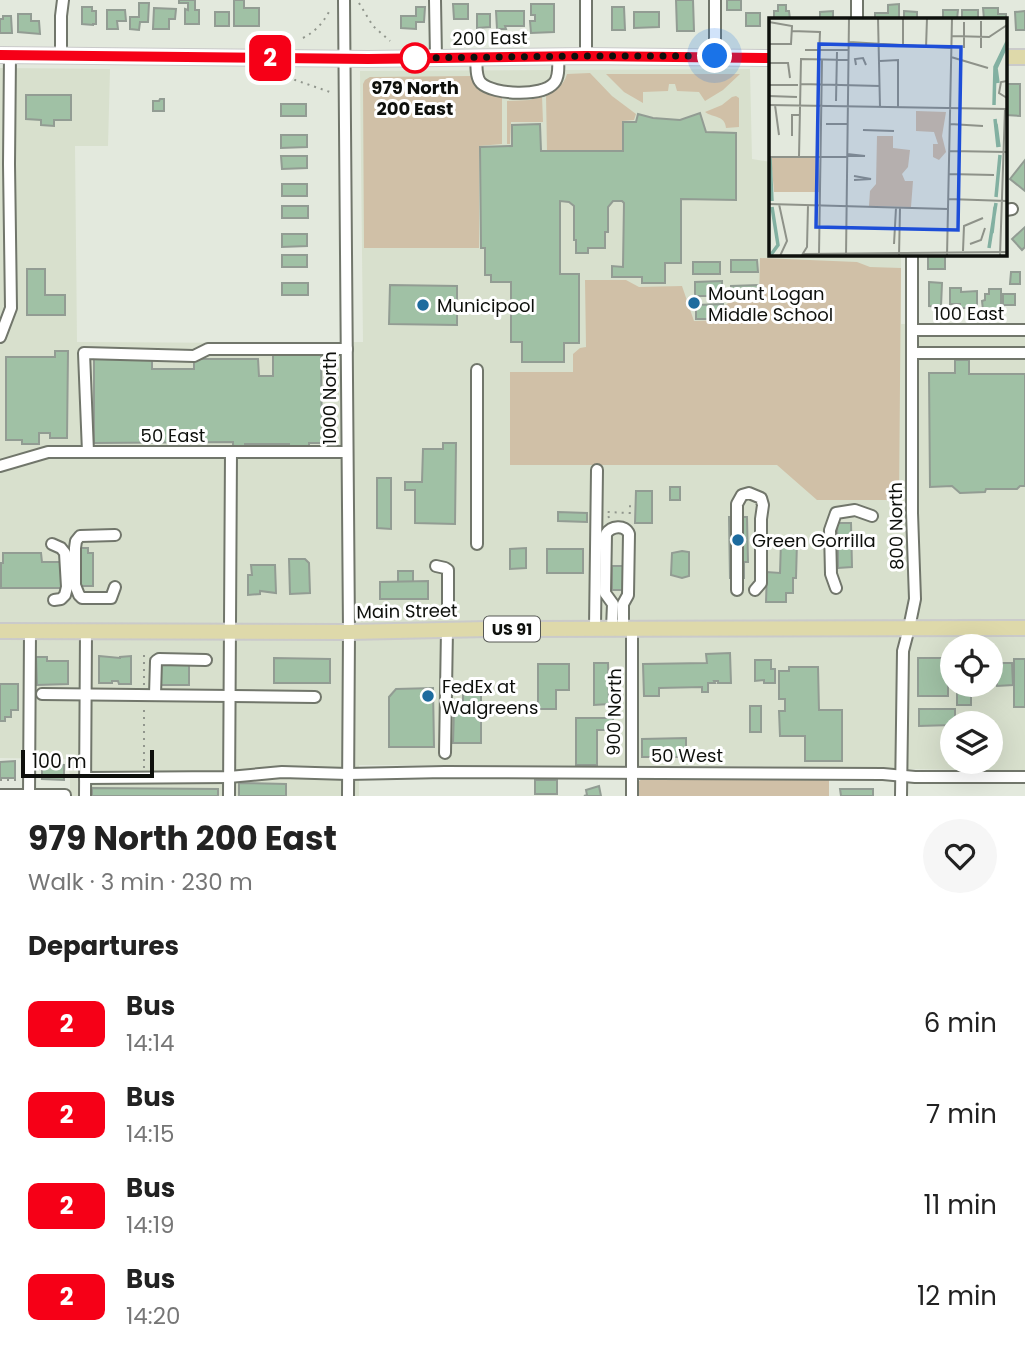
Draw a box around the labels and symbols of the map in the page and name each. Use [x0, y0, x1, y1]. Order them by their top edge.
inset map [769, 18, 1007, 256]
street label: 200 East [452, 25, 528, 51]
line badge: 2 [247, 35, 293, 81]
your location [697, 38, 732, 73]
marker: 979 North 200 East [400, 43, 430, 73]
place label: 979 North 200 East [371, 75, 459, 121]
place label: Mount Logan Middle School [708, 281, 833, 327]
place label: Municipool [437, 293, 535, 318]
marker: Mount Logan Middle School [686, 295, 702, 311]
marker: Municipool [415, 297, 431, 313]
street label: 100 East [934, 301, 1004, 326]
street label: 1000 North [317, 351, 342, 445]
street label: 50 East [141, 423, 205, 448]
street label: 800 North [883, 482, 909, 570]
place label: Green Gorrilla [752, 528, 876, 553]
marker: Green Gorrilla [730, 532, 746, 548]
street label: Main Street [356, 598, 458, 624]
road number: US 91 [484, 616, 540, 642]
street label: 900 North [601, 668, 627, 756]
place label: FedEx at Walgreens [442, 674, 538, 720]
marker: FedEx at Walgreens [420, 688, 436, 704]
street label: 50 West [651, 743, 723, 768]
scale bar [21, 747, 154, 779]

